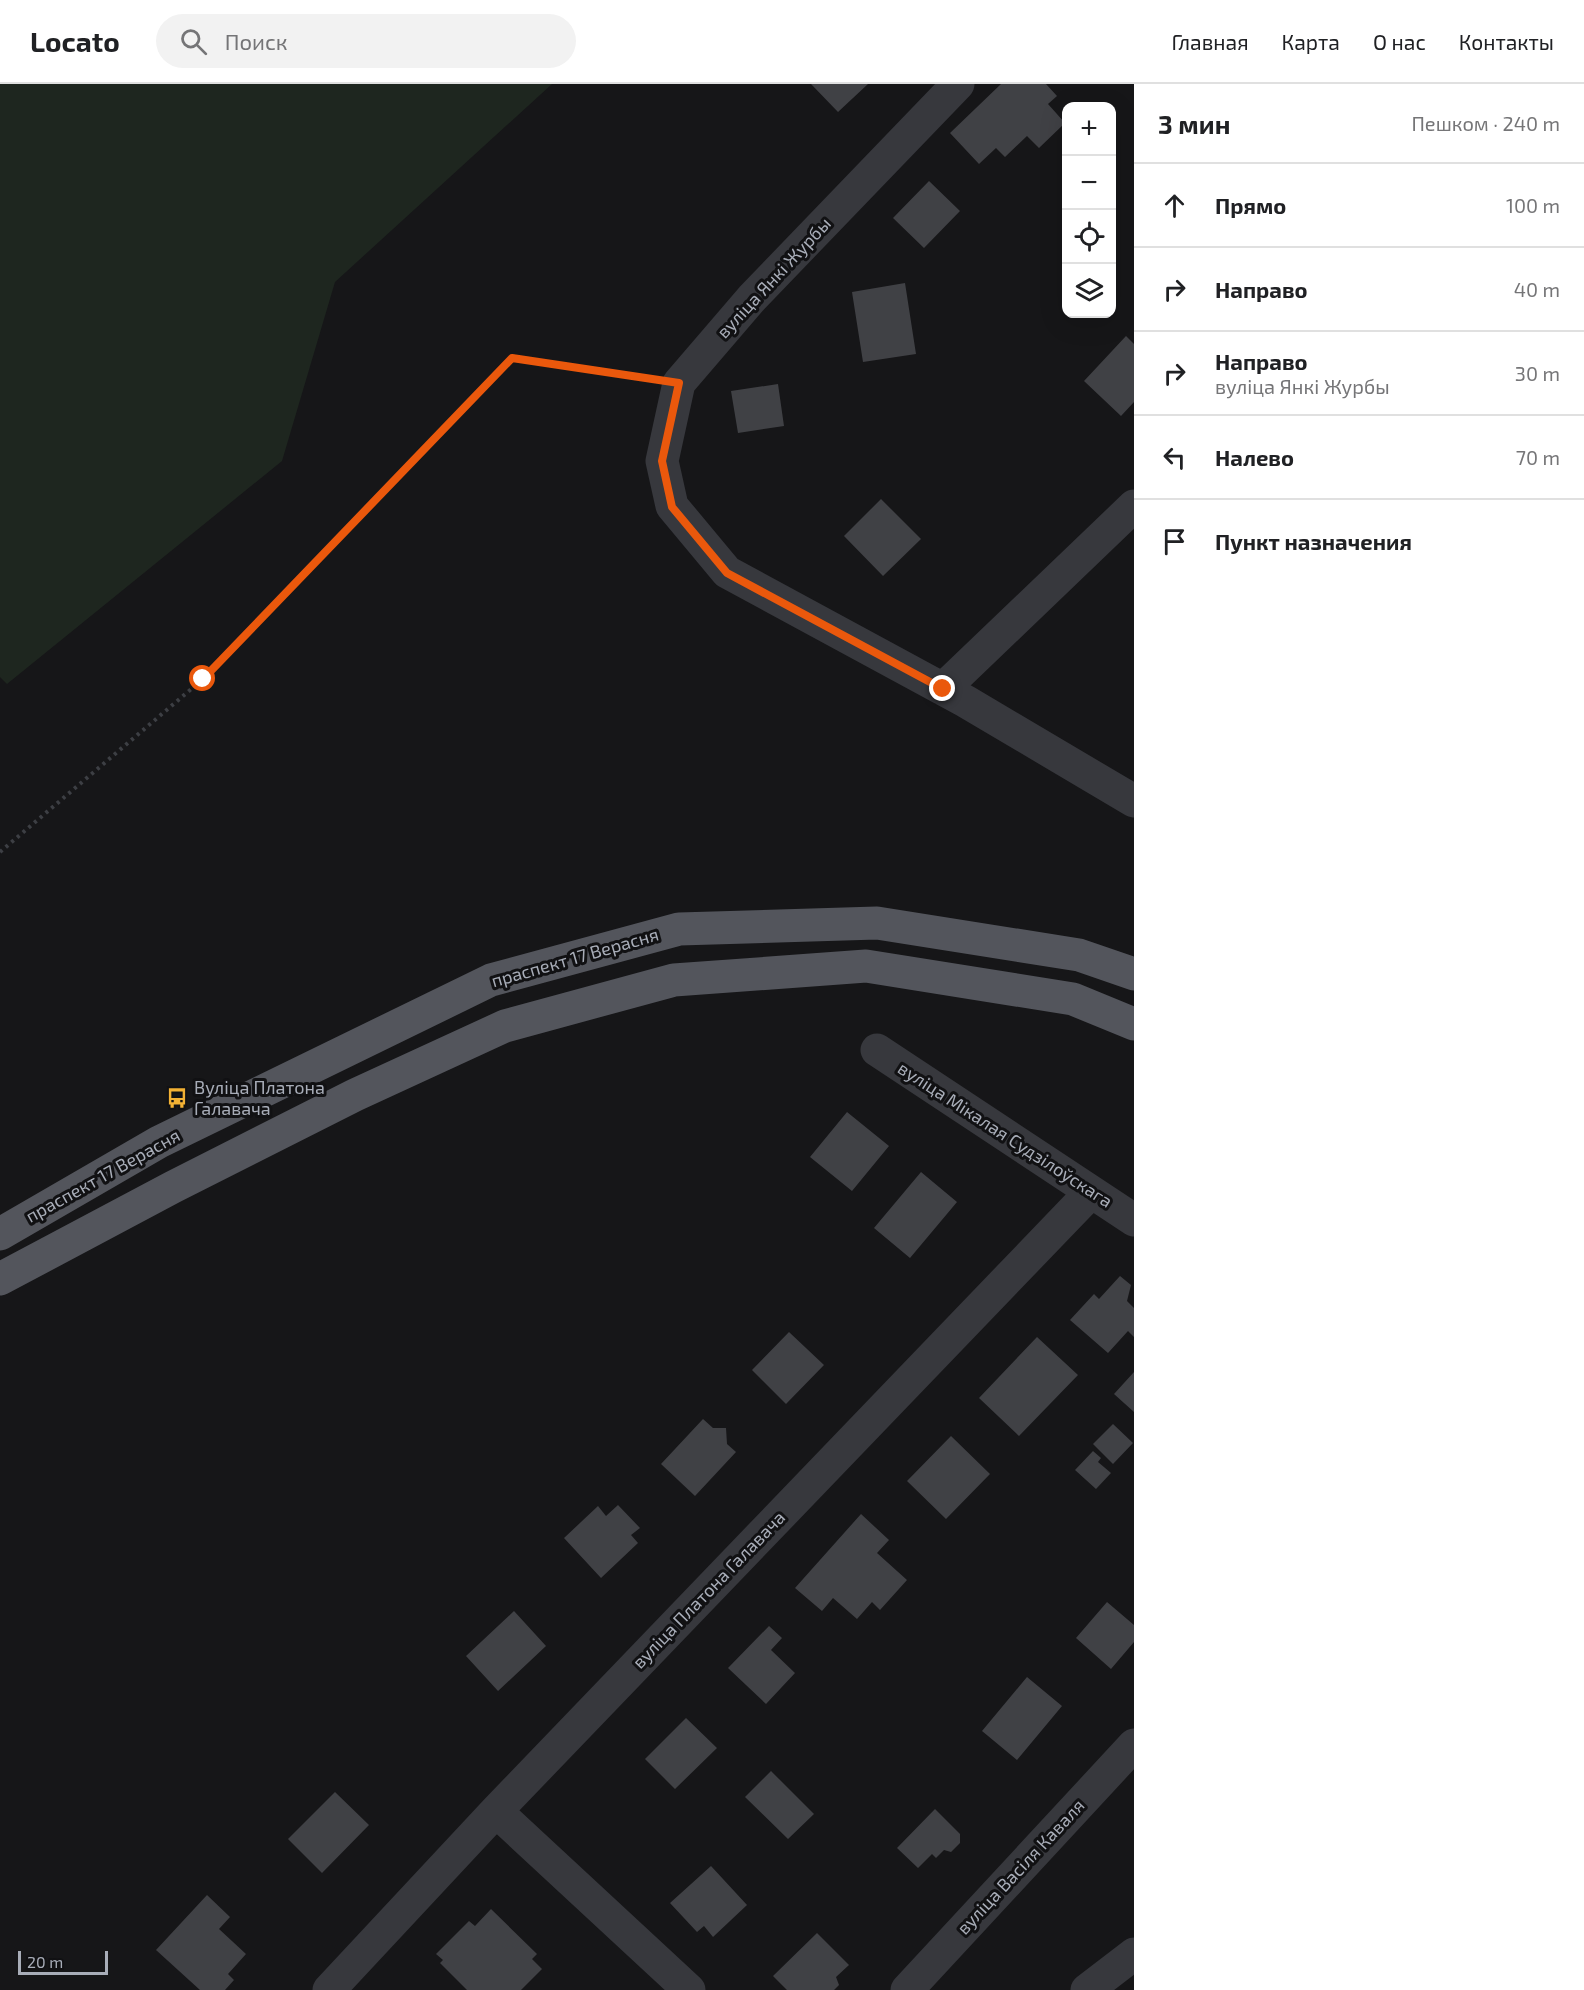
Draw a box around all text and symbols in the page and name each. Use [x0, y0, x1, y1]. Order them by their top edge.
search box [156, 14, 576, 68]
text: Locato [30, 24, 120, 58]
icon: search [177, 25, 210, 58]
text: Поиск [225, 28, 288, 54]
text: Главная [1172, 29, 1249, 54]
text: Карта [1282, 29, 1340, 54]
text: О нас [1373, 29, 1426, 54]
text: Контакты [1459, 29, 1554, 54]
map controls [1062, 102, 1116, 318]
button: + [1062, 102, 1116, 156]
text: 3 мин [1158, 108, 1230, 139]
text: Пешком · 240 m [1411, 111, 1560, 135]
button: − [1062, 156, 1116, 210]
icon: ahead [1158, 189, 1191, 222]
text: Прямо [1215, 192, 1286, 218]
text: 100 m [1506, 193, 1560, 217]
button: locate [1062, 210, 1116, 264]
street label: вуліца Янкі Журбы [712, 212, 835, 342]
button: layers [1062, 264, 1116, 318]
icon: right [1158, 273, 1191, 306]
text: Направо [1215, 276, 1308, 302]
text: 40 m [1514, 277, 1560, 301]
text: Направо [1215, 348, 1308, 374]
icon: right [1158, 357, 1191, 390]
text: 30 m [1515, 361, 1560, 385]
text: вуліца Янкі Журбы [1215, 374, 1390, 398]
icon: left [1158, 441, 1191, 474]
text: Налево [1215, 444, 1294, 470]
text: 70 m [1516, 445, 1560, 469]
icon: arrive [1158, 525, 1191, 558]
text: Пункт назначения [1215, 528, 1412, 554]
route start [189, 665, 215, 691]
route end [929, 675, 955, 701]
street label: праспект 17 Верасня [489, 923, 661, 991]
street label: вуліца Мікалая Судзілоўскага [894, 1057, 1117, 1212]
place label: Вуліца Платона Галавача [194, 1076, 325, 1119]
bus stop icon: Вуліца Платона Галавача [165, 1086, 189, 1110]
street label: праспект 17 Верасня [22, 1124, 184, 1227]
street label: вуліца Платона Галавача [627, 1506, 789, 1673]
street label: вуліца Васіля Каваля [952, 1794, 1089, 1939]
scale bar [18, 1948, 108, 1976]
text: 20 m [27, 1952, 63, 1971]

